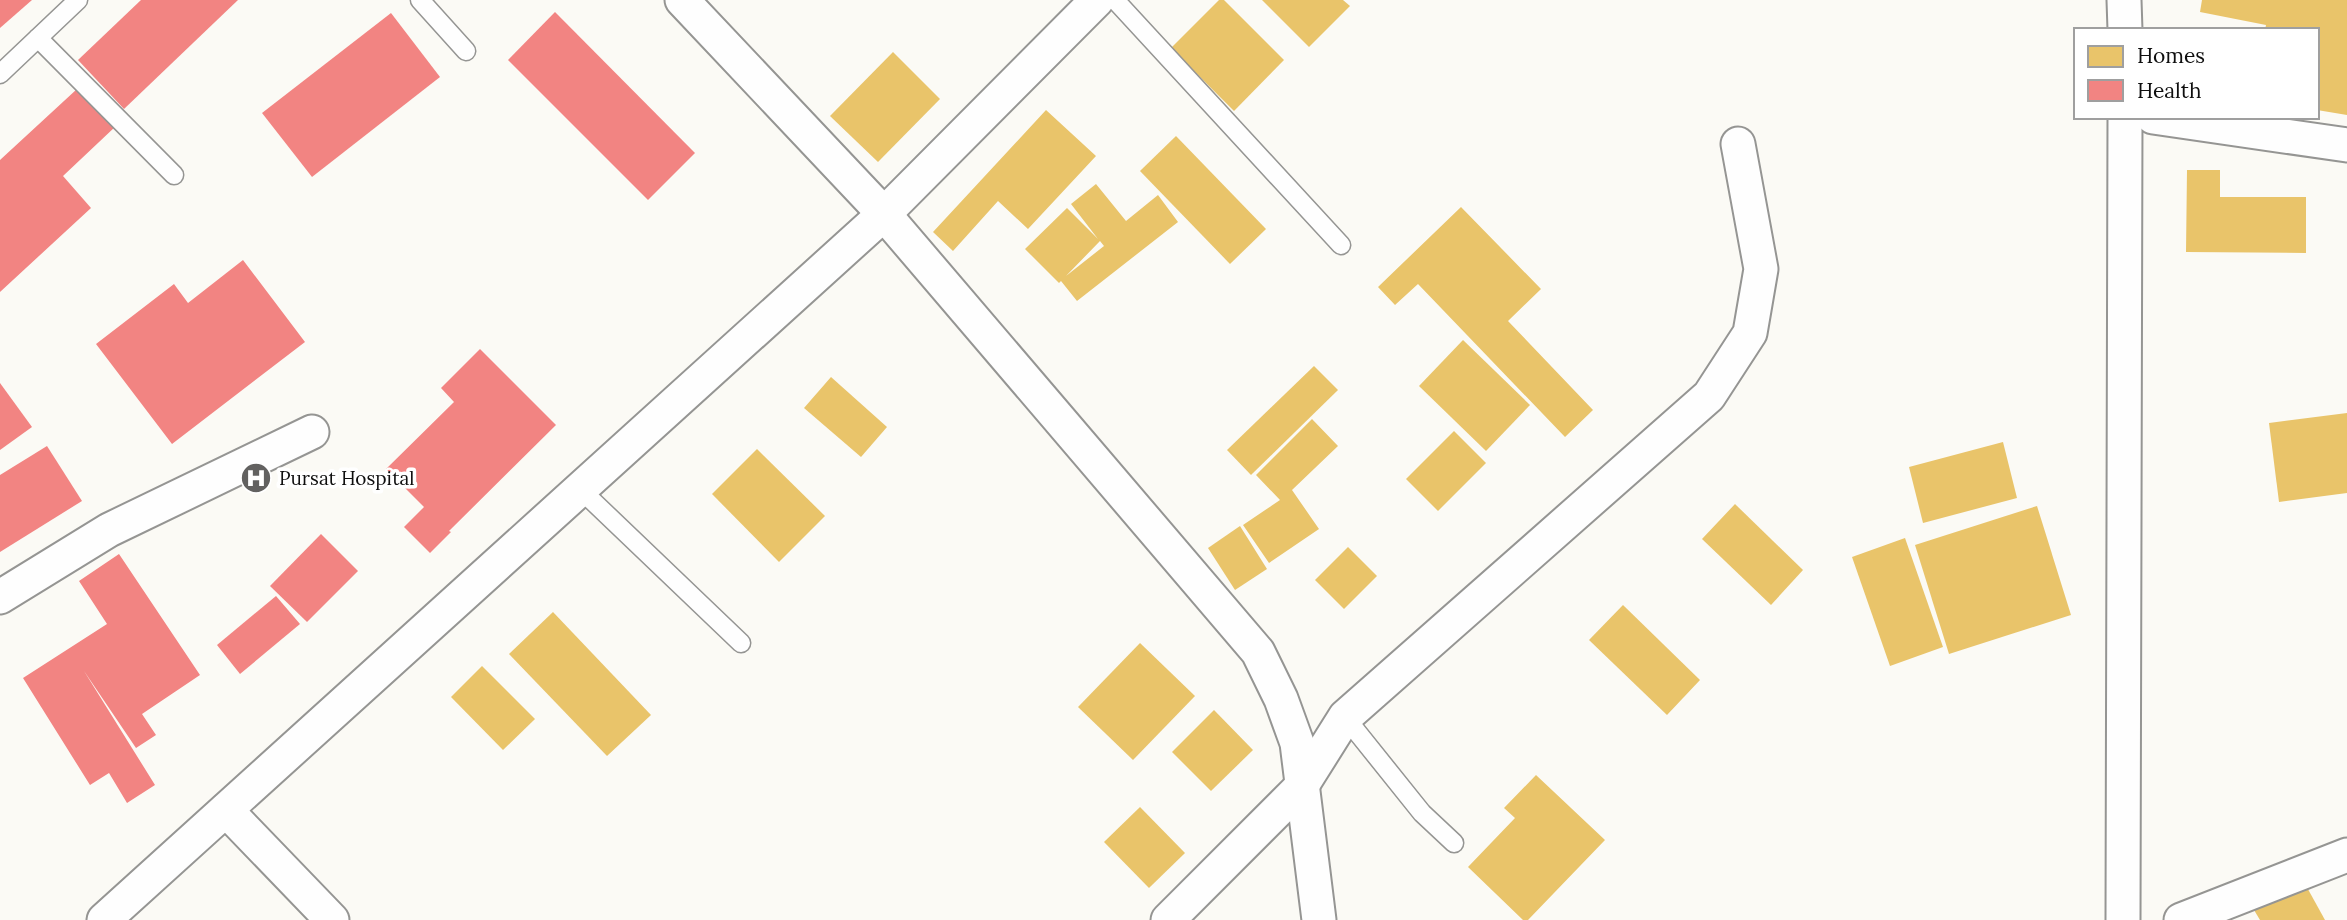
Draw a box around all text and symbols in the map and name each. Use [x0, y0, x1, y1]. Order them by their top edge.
legend [2074, 28, 2319, 119]
text: Homes [2137, 42, 2205, 69]
text: Health [2137, 77, 2202, 104]
hospital icon: Pursat Hospital [239, 461, 273, 495]
place label: Pursat Hospital [279, 466, 415, 490]

